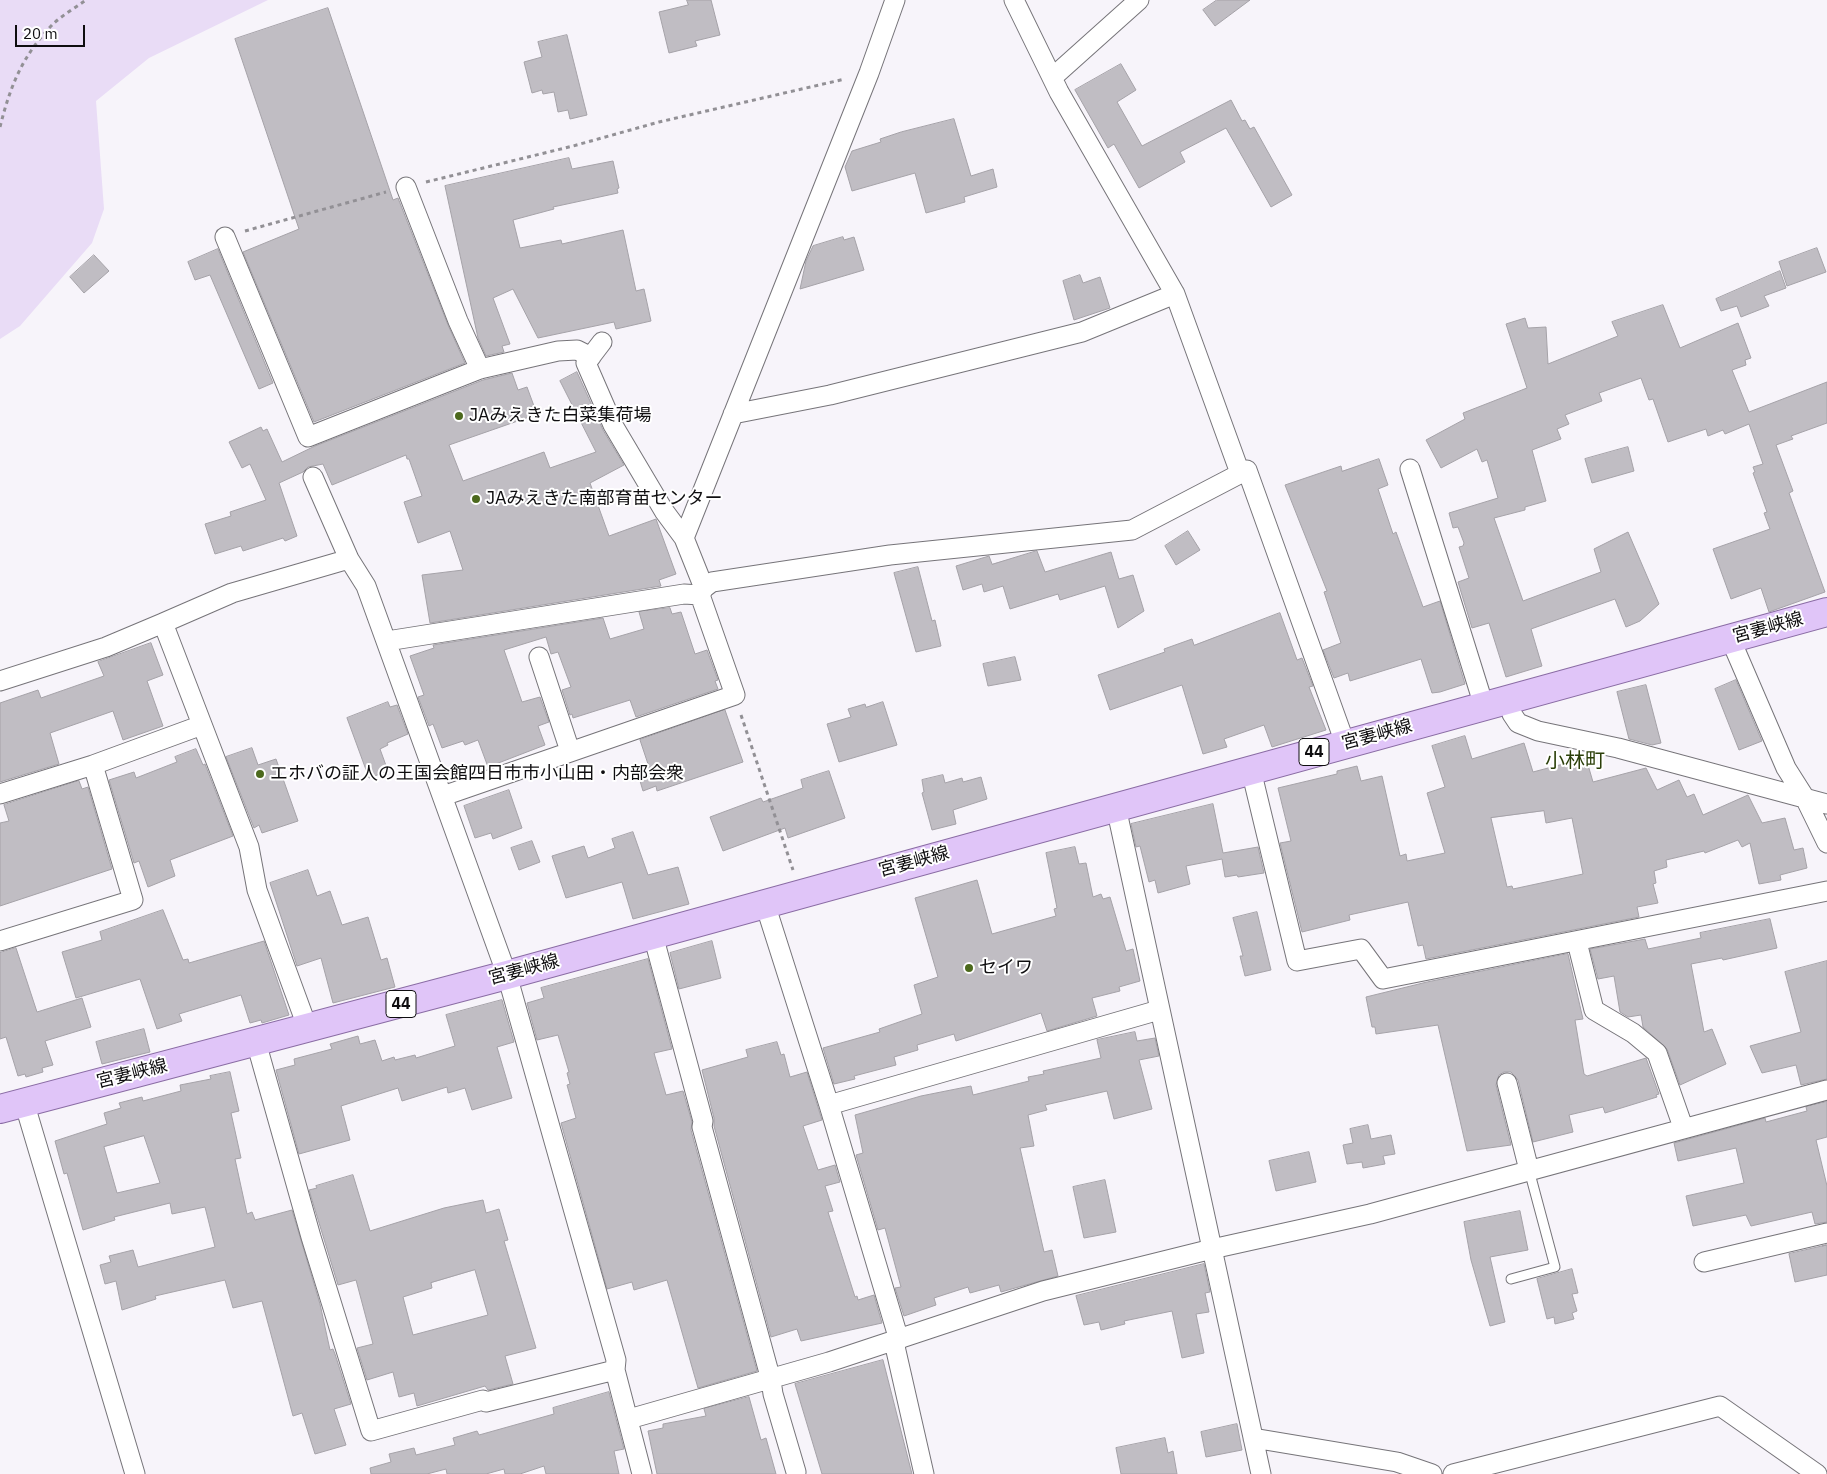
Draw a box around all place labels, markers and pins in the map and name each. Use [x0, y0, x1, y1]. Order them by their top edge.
place label: JAみえきた白菜集荷場 [469, 405, 652, 427]
marker: JAみえきた白菜集荷場 [453, 410, 465, 422]
place label: JAみえきた南部育苗センター [486, 488, 723, 510]
marker: JAみえきた南部育苗センター [470, 493, 482, 505]
place label: エホバの証人の王国会館四日市市小山田・内部会衆 [270, 763, 684, 785]
marker: エホバの証人の王国会館四日市市小山田・内部会衆 [254, 768, 266, 780]
place label: セイワ [979, 957, 1033, 979]
marker: セイワ [963, 962, 975, 974]

